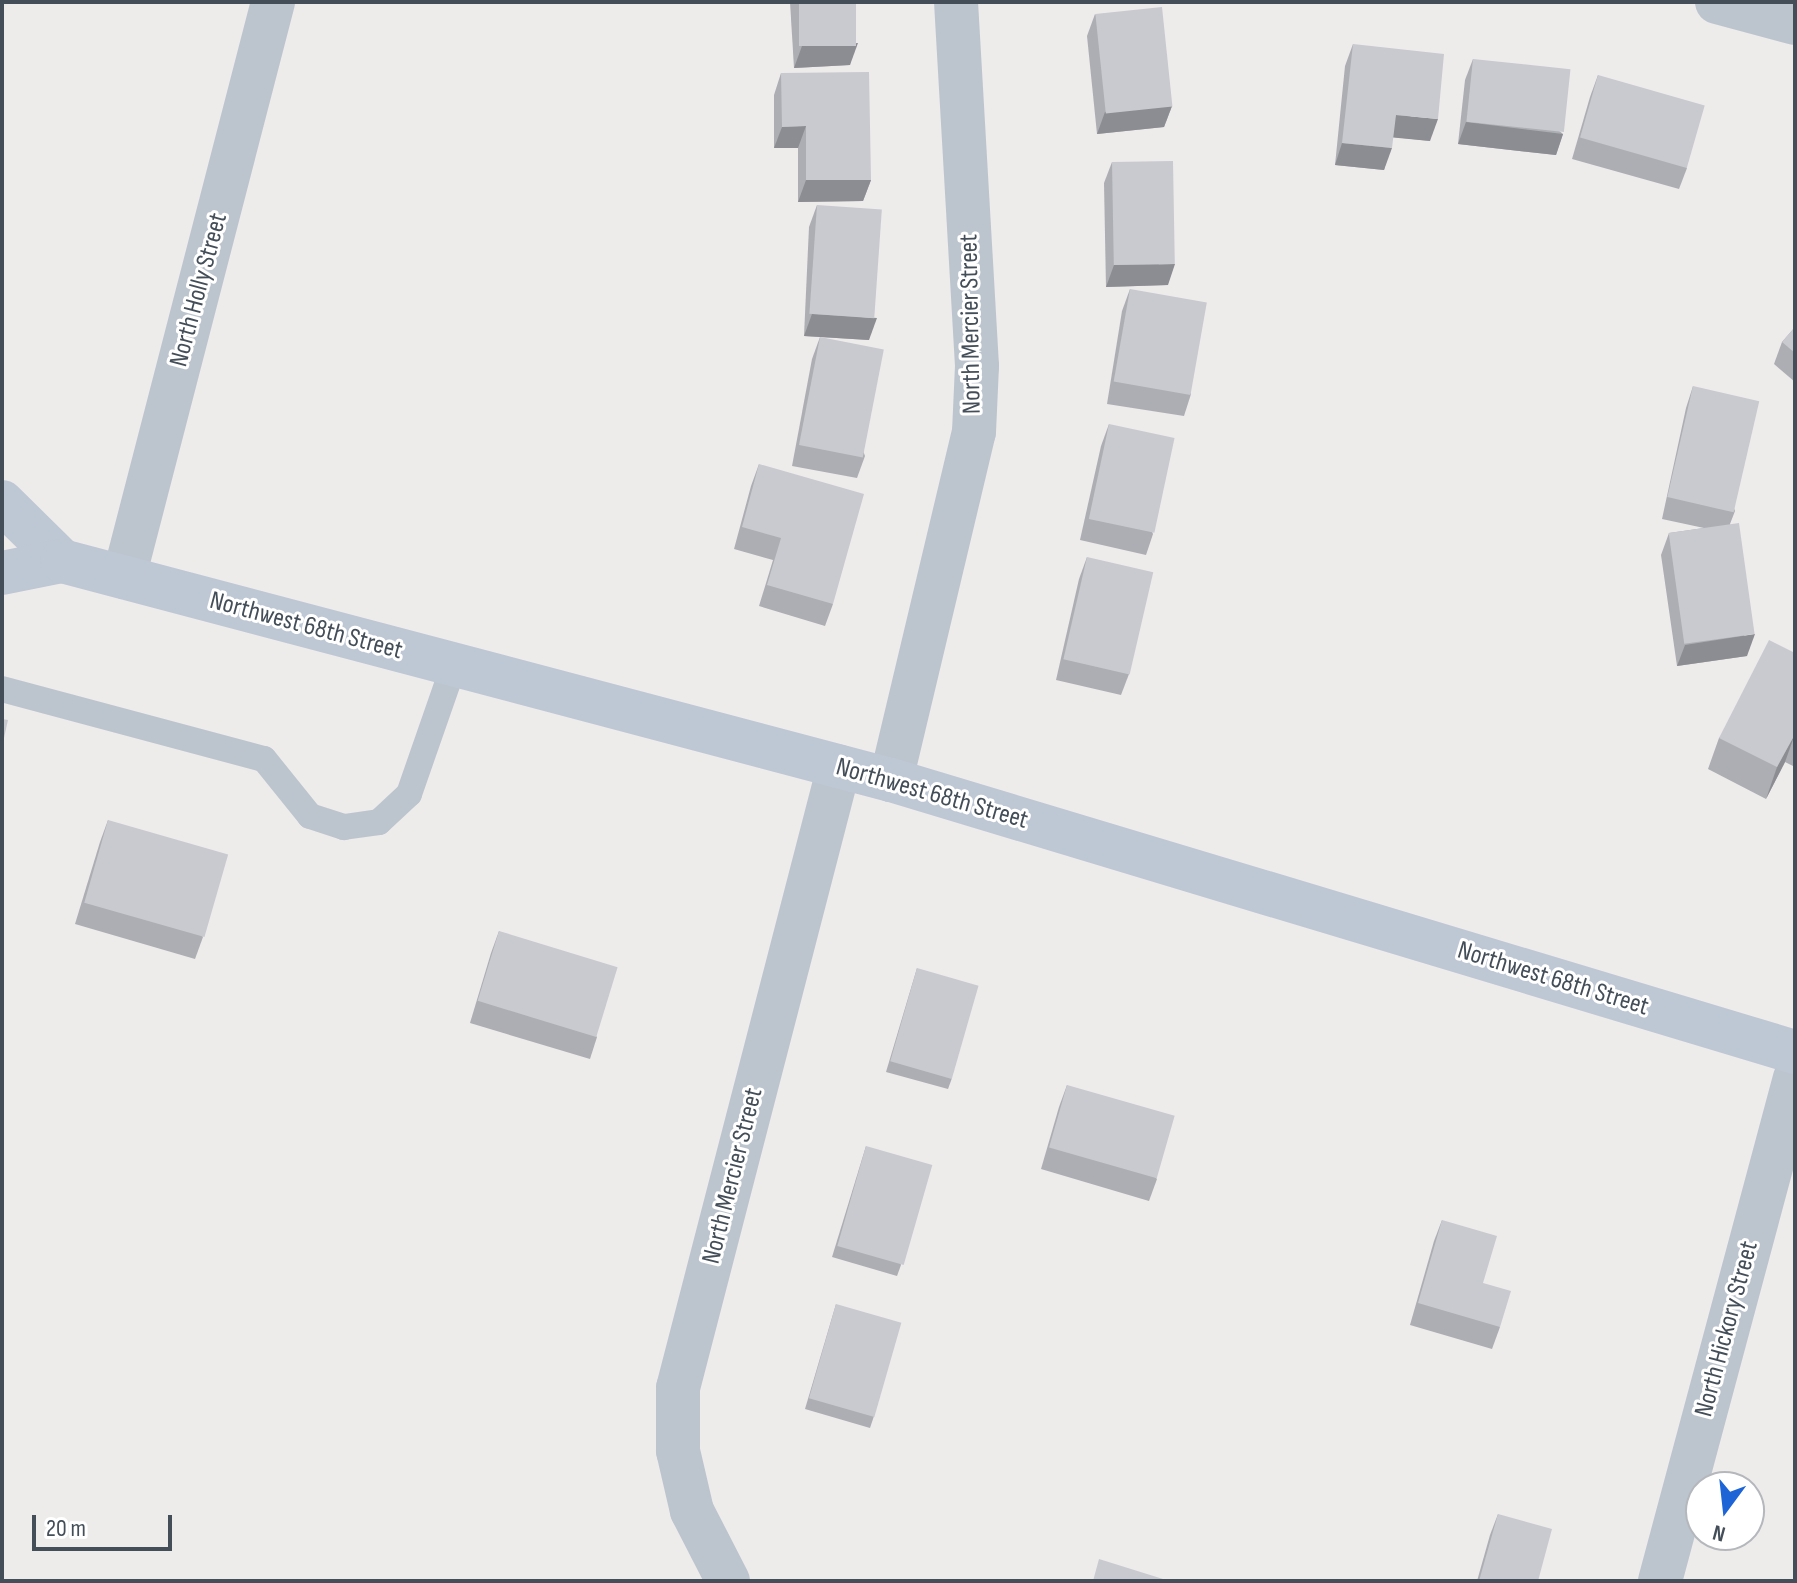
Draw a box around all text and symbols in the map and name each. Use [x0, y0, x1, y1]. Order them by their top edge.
street label: North Holly Street [164, 210, 234, 370]
street label: North Mercier Street [954, 234, 988, 414]
street label: Northwest 68th Street [206, 585, 406, 667]
street label: Northwest 68th Street [833, 752, 1031, 836]
street label: Northwest 68th Street [1454, 935, 1652, 1023]
street label: North Mercier Street [696, 1085, 770, 1267]
street label: North Hickory Street [1689, 1238, 1765, 1420]
north arrow [1685, 1471, 1765, 1551]
scale bar [36, 1499, 176, 1549]
text: 20 m [46, 1514, 86, 1543]
text: N [1710, 1518, 1728, 1547]

